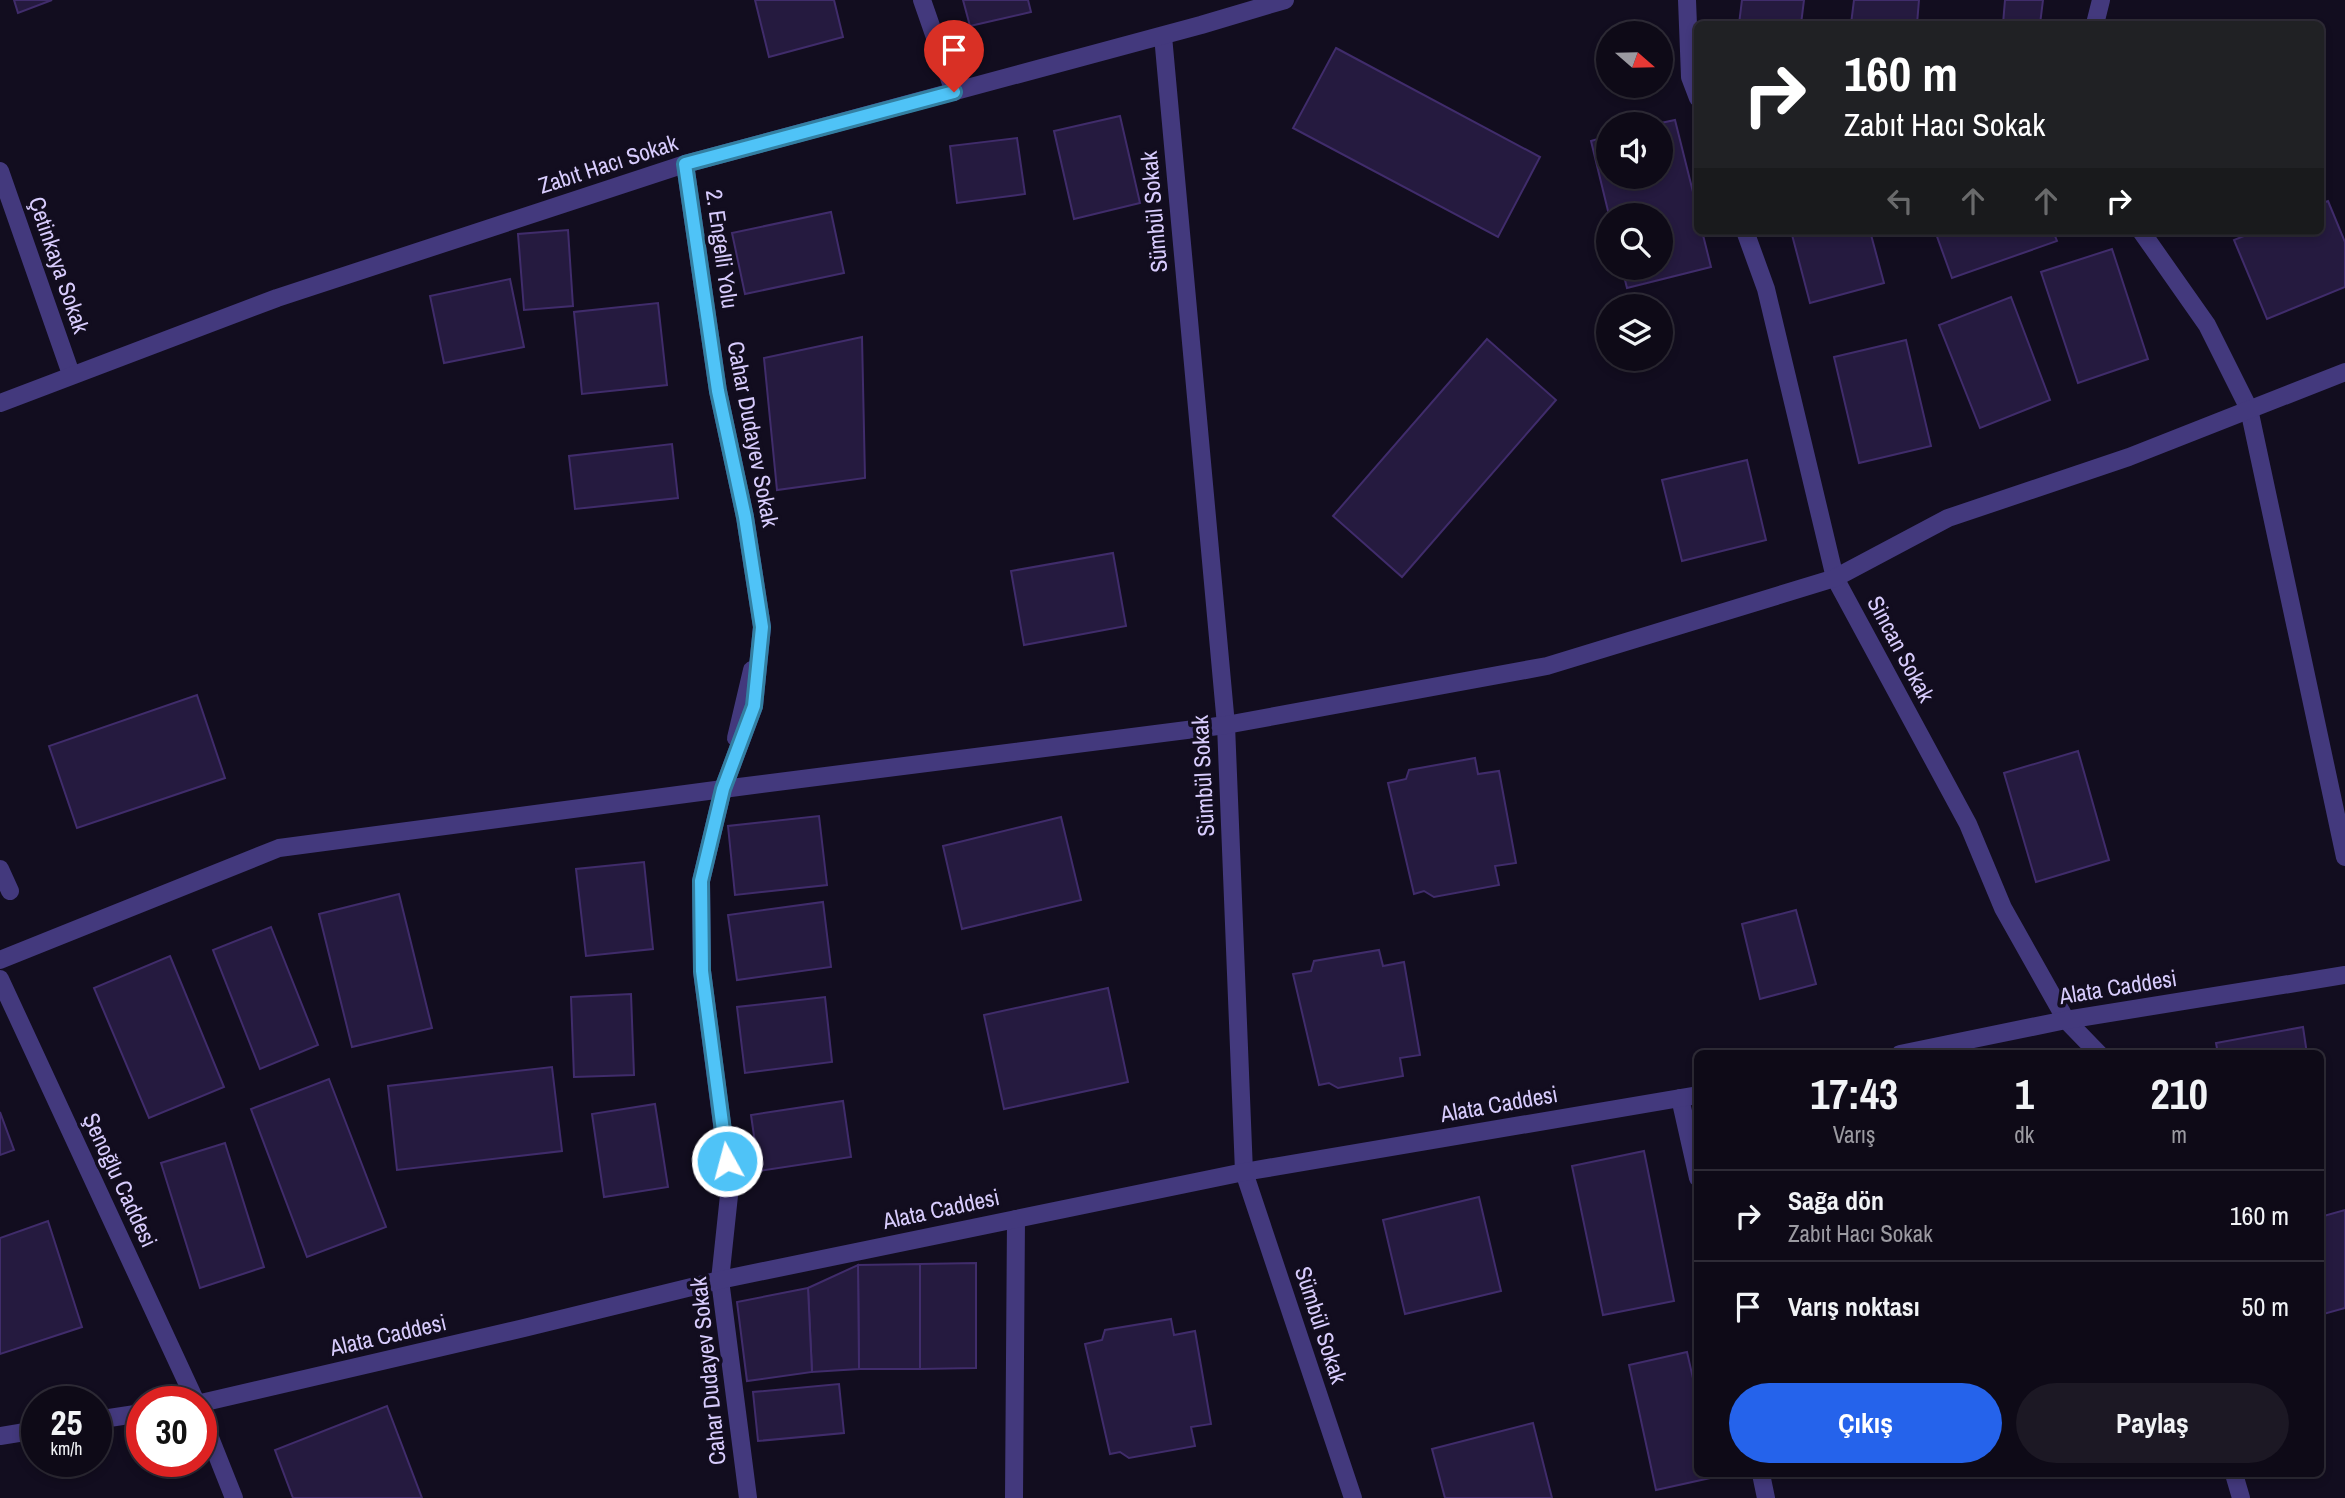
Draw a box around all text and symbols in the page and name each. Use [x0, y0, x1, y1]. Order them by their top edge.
pin [924, 20, 984, 92]
north arrow [1596, 21, 1673, 98]
map controls [1596, 21, 1673, 371]
icon: arrive [935, 31, 973, 69]
text: 160 m [1844, 40, 1958, 106]
icon: right [1729, 49, 1820, 140]
text: Zabıt Hacı Sokak [1844, 103, 2045, 146]
button: sound [1596, 112, 1673, 189]
street label: Zabıt Hacı Sokak [534, 126, 682, 201]
street label: Sümbül Sokak [1133, 150, 1174, 274]
icon: left [1881, 182, 1919, 220]
icon: ahead [1954, 182, 1992, 220]
icon: ahead [2027, 182, 2065, 220]
icon: right [2100, 182, 2138, 220]
street label: 2. Engelli Yolu [699, 187, 746, 310]
street label: Çetinkaya Sokak [22, 192, 98, 338]
button: search [1596, 203, 1673, 280]
button: layers [1596, 294, 1673, 371]
street label: Cahar Dudayev Sokak [720, 338, 787, 530]
street label: Sincan Sokak [1860, 590, 1943, 708]
street label: Sümbül Sokak [1184, 714, 1221, 838]
street label: Alata Caddesi [2056, 962, 2179, 1011]
text: 17:43 [1810, 1066, 1898, 1122]
text: 1 [2015, 1066, 2034, 1122]
text: 210 [2150, 1066, 2208, 1122]
street label: Alata Caddesi [1437, 1078, 1560, 1129]
street label: Şenoğlu Caddesi [76, 1108, 165, 1252]
text: Varış [1833, 1119, 1875, 1150]
text: dk [2014, 1119, 2034, 1150]
text: m [2171, 1119, 2187, 1150]
position arrow [690, 1124, 764, 1198]
street label: Alata Caddesi [879, 1181, 1002, 1236]
text: Sağa dön [1788, 1183, 1884, 1218]
icon: right [1729, 1197, 1767, 1235]
text: 160 m [2230, 1198, 2289, 1233]
text: Zabıt Hacı Sokak [1788, 1218, 1933, 1249]
street label: Sümbül Sokak [1288, 1262, 1355, 1388]
street label: Cahar Dudayev Sokak [682, 1275, 733, 1467]
icon: arrive [1729, 1288, 1767, 1326]
text: Varış noktası [1788, 1289, 1920, 1324]
text: 50 m [2242, 1289, 2289, 1324]
street label: Alata Caddesi [326, 1306, 449, 1363]
button: Çıkış [1729, 1383, 2002, 1463]
button: Paylaş [2016, 1383, 2289, 1463]
speed limit sign: 30 [126, 1386, 217, 1477]
text: 25 [51, 1399, 82, 1446]
text: km/h [51, 1436, 83, 1461]

